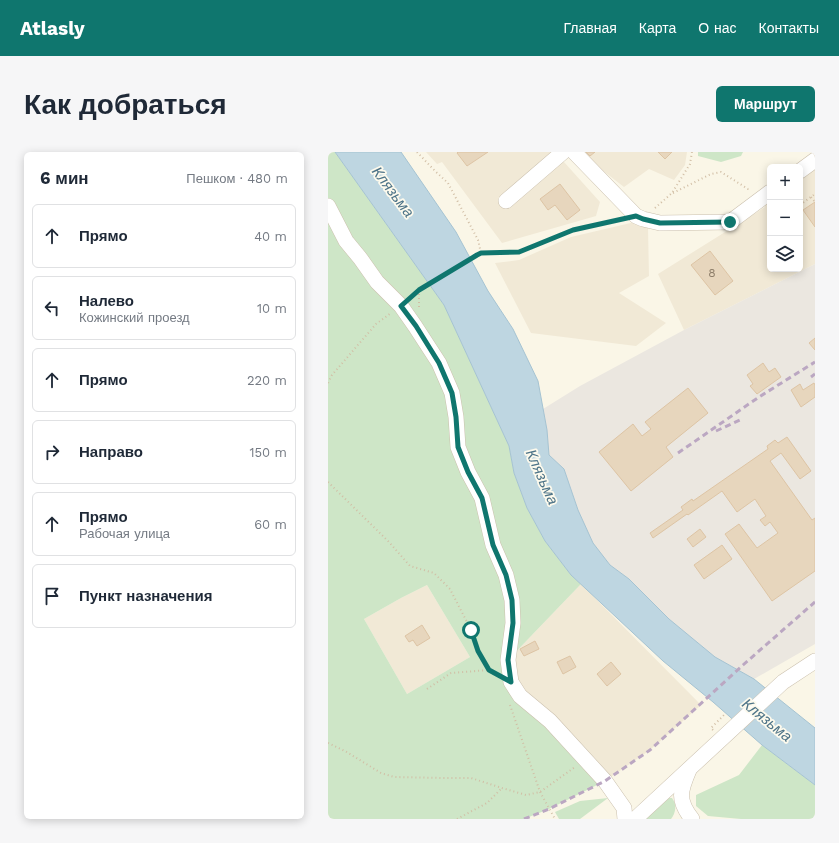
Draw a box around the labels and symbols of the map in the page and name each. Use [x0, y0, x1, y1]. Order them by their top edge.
water label: Клязьма [368, 163, 418, 221]
route end [721, 213, 739, 231]
house number: 8 [708, 266, 716, 280]
water label: Клязьма [522, 446, 562, 508]
route start [462, 621, 480, 639]
water label: Клязьма [738, 694, 796, 746]

